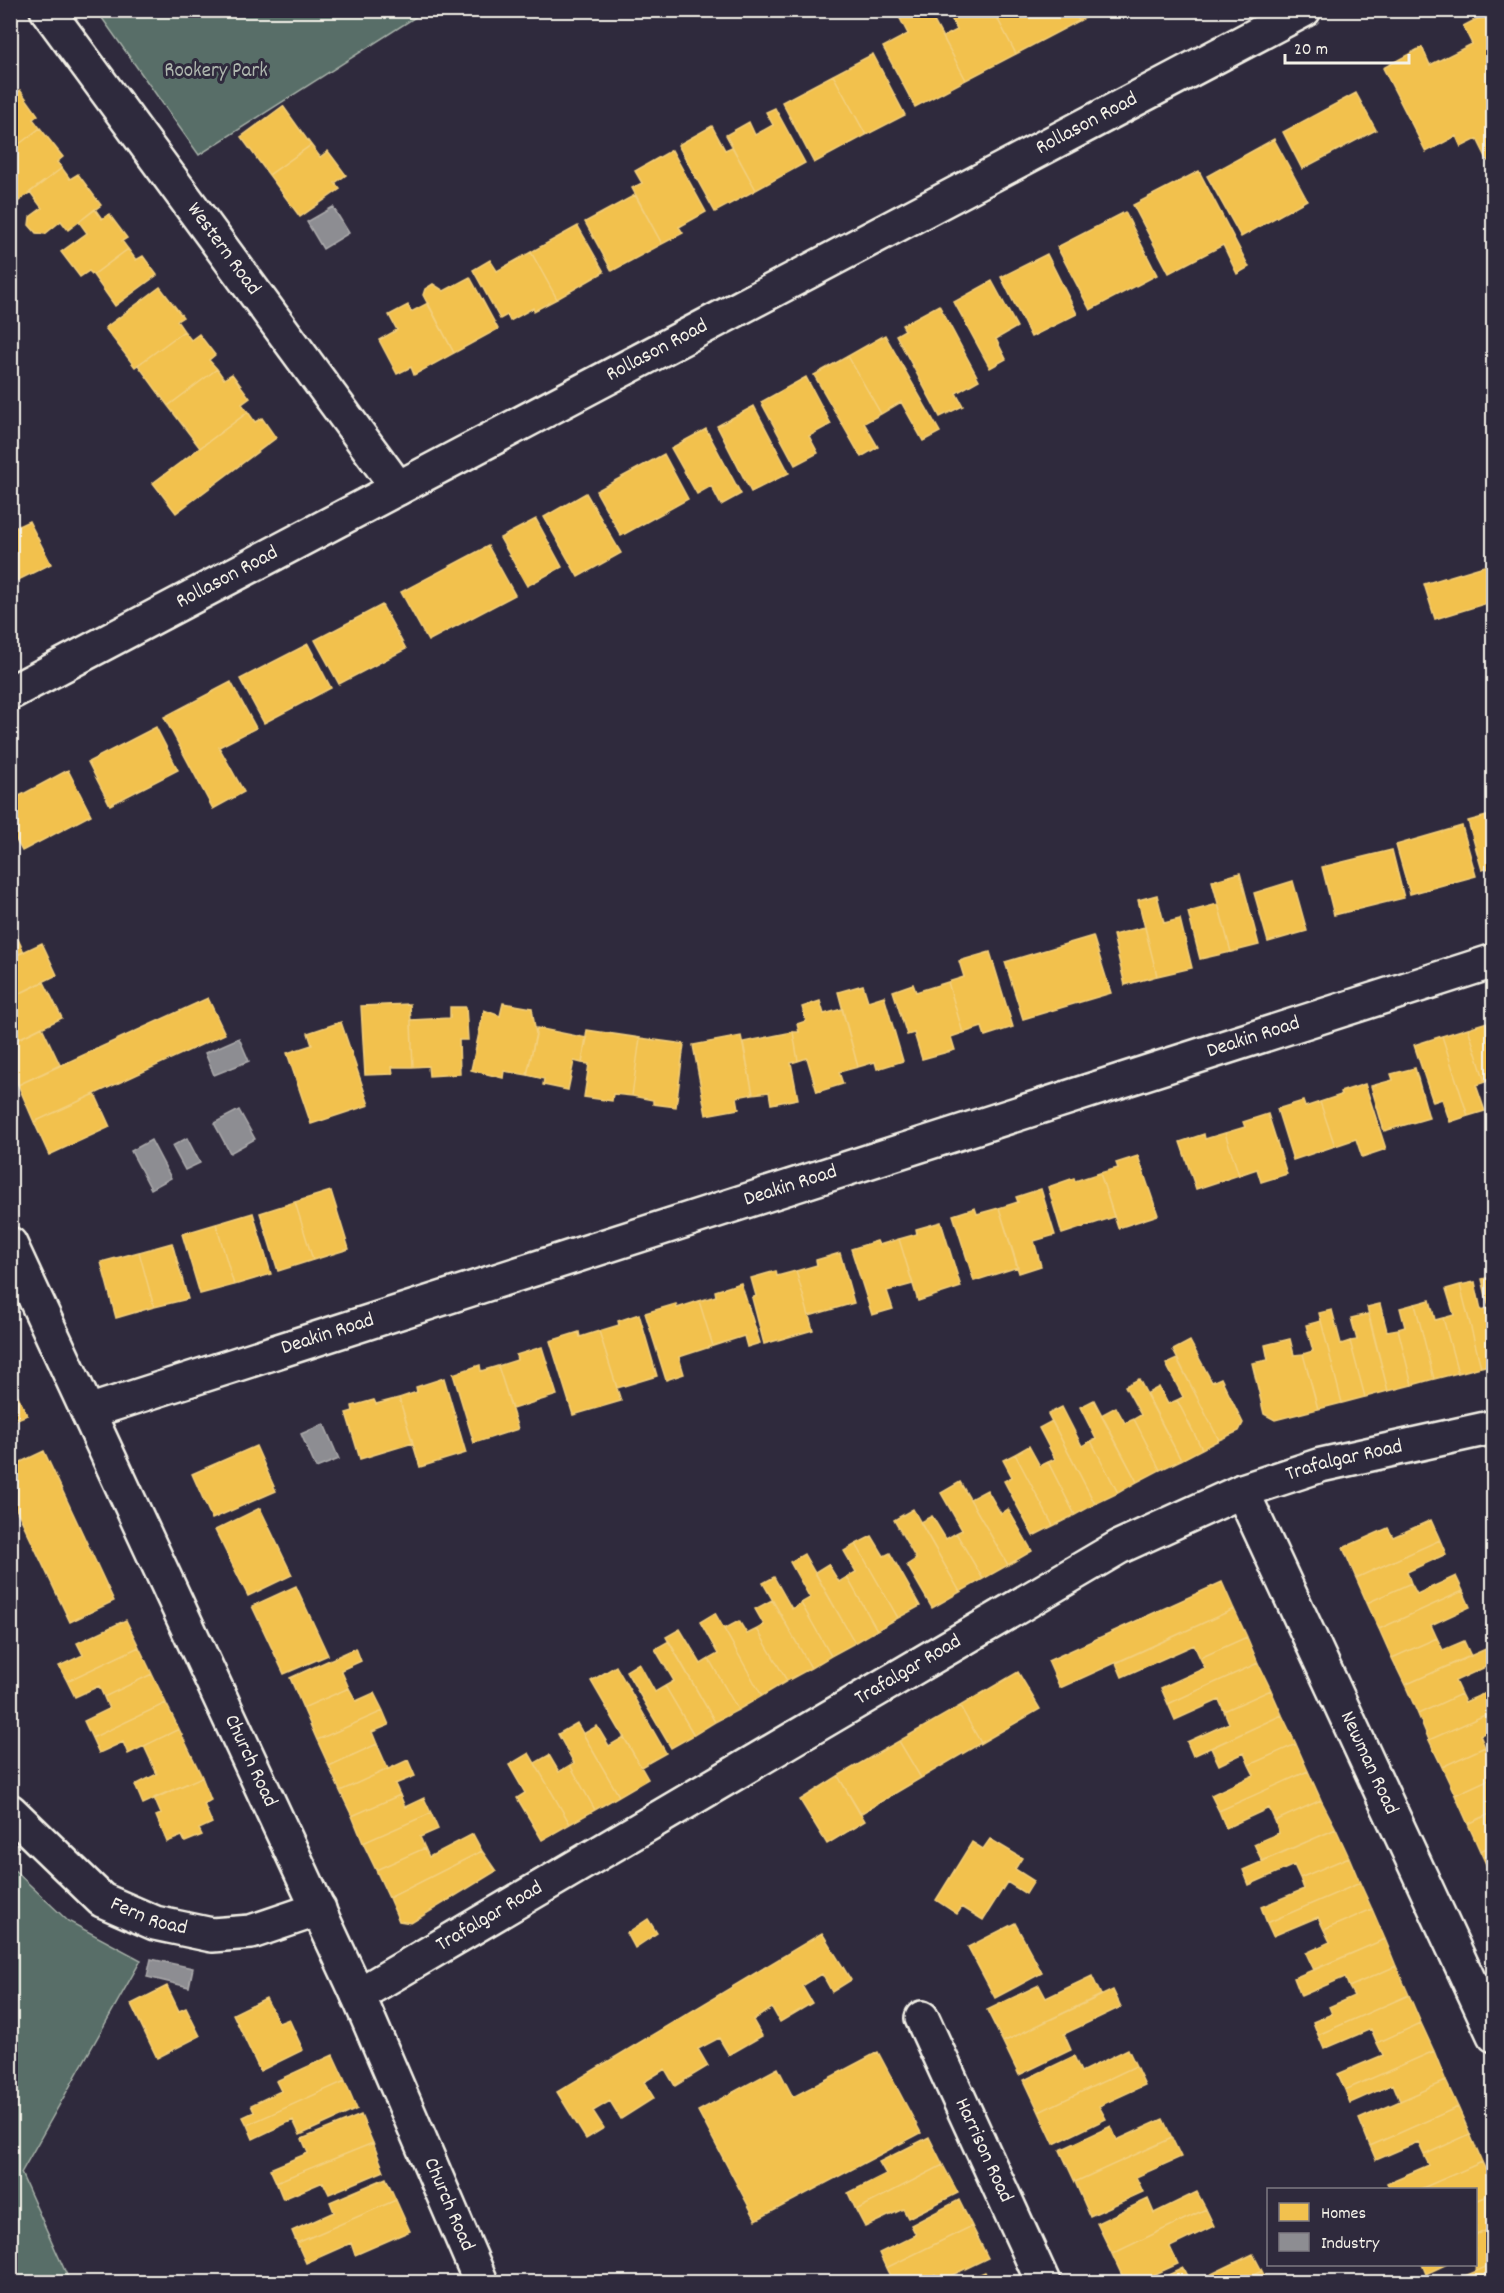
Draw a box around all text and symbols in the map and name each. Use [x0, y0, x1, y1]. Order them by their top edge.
scale bar [1285, 27, 1410, 65]
text: 20 m [1294, 38, 1328, 63]
park label: Rookery Park [164, 57, 268, 87]
street label: Rollason Road [1031, 85, 1143, 164]
street label: Western Road [179, 197, 267, 302]
street label: Rollason Road [601, 312, 714, 391]
street label: Rollason Road [171, 539, 284, 617]
street label: Deakin Road [1203, 1009, 1304, 1067]
street label: Deakin Road [740, 1158, 841, 1216]
street label: Deakin Road [278, 1306, 378, 1364]
street label: Trafalgar Road [1282, 1432, 1406, 1491]
street label: Trafalgar Road [850, 1628, 968, 1714]
street label: Newman Road [1331, 1706, 1405, 1820]
street label: Church Road [215, 1710, 284, 1812]
street label: Trafalgar Road [431, 1874, 549, 1961]
street label: Fern Road [105, 1890, 190, 1944]
street label: Harrison Road [946, 2094, 1020, 2208]
street label: Church Road [415, 2153, 481, 2256]
legend [1267, 2188, 1477, 2266]
text: Homes [1321, 2202, 1366, 2227]
text: Industry [1321, 2232, 1380, 2257]

